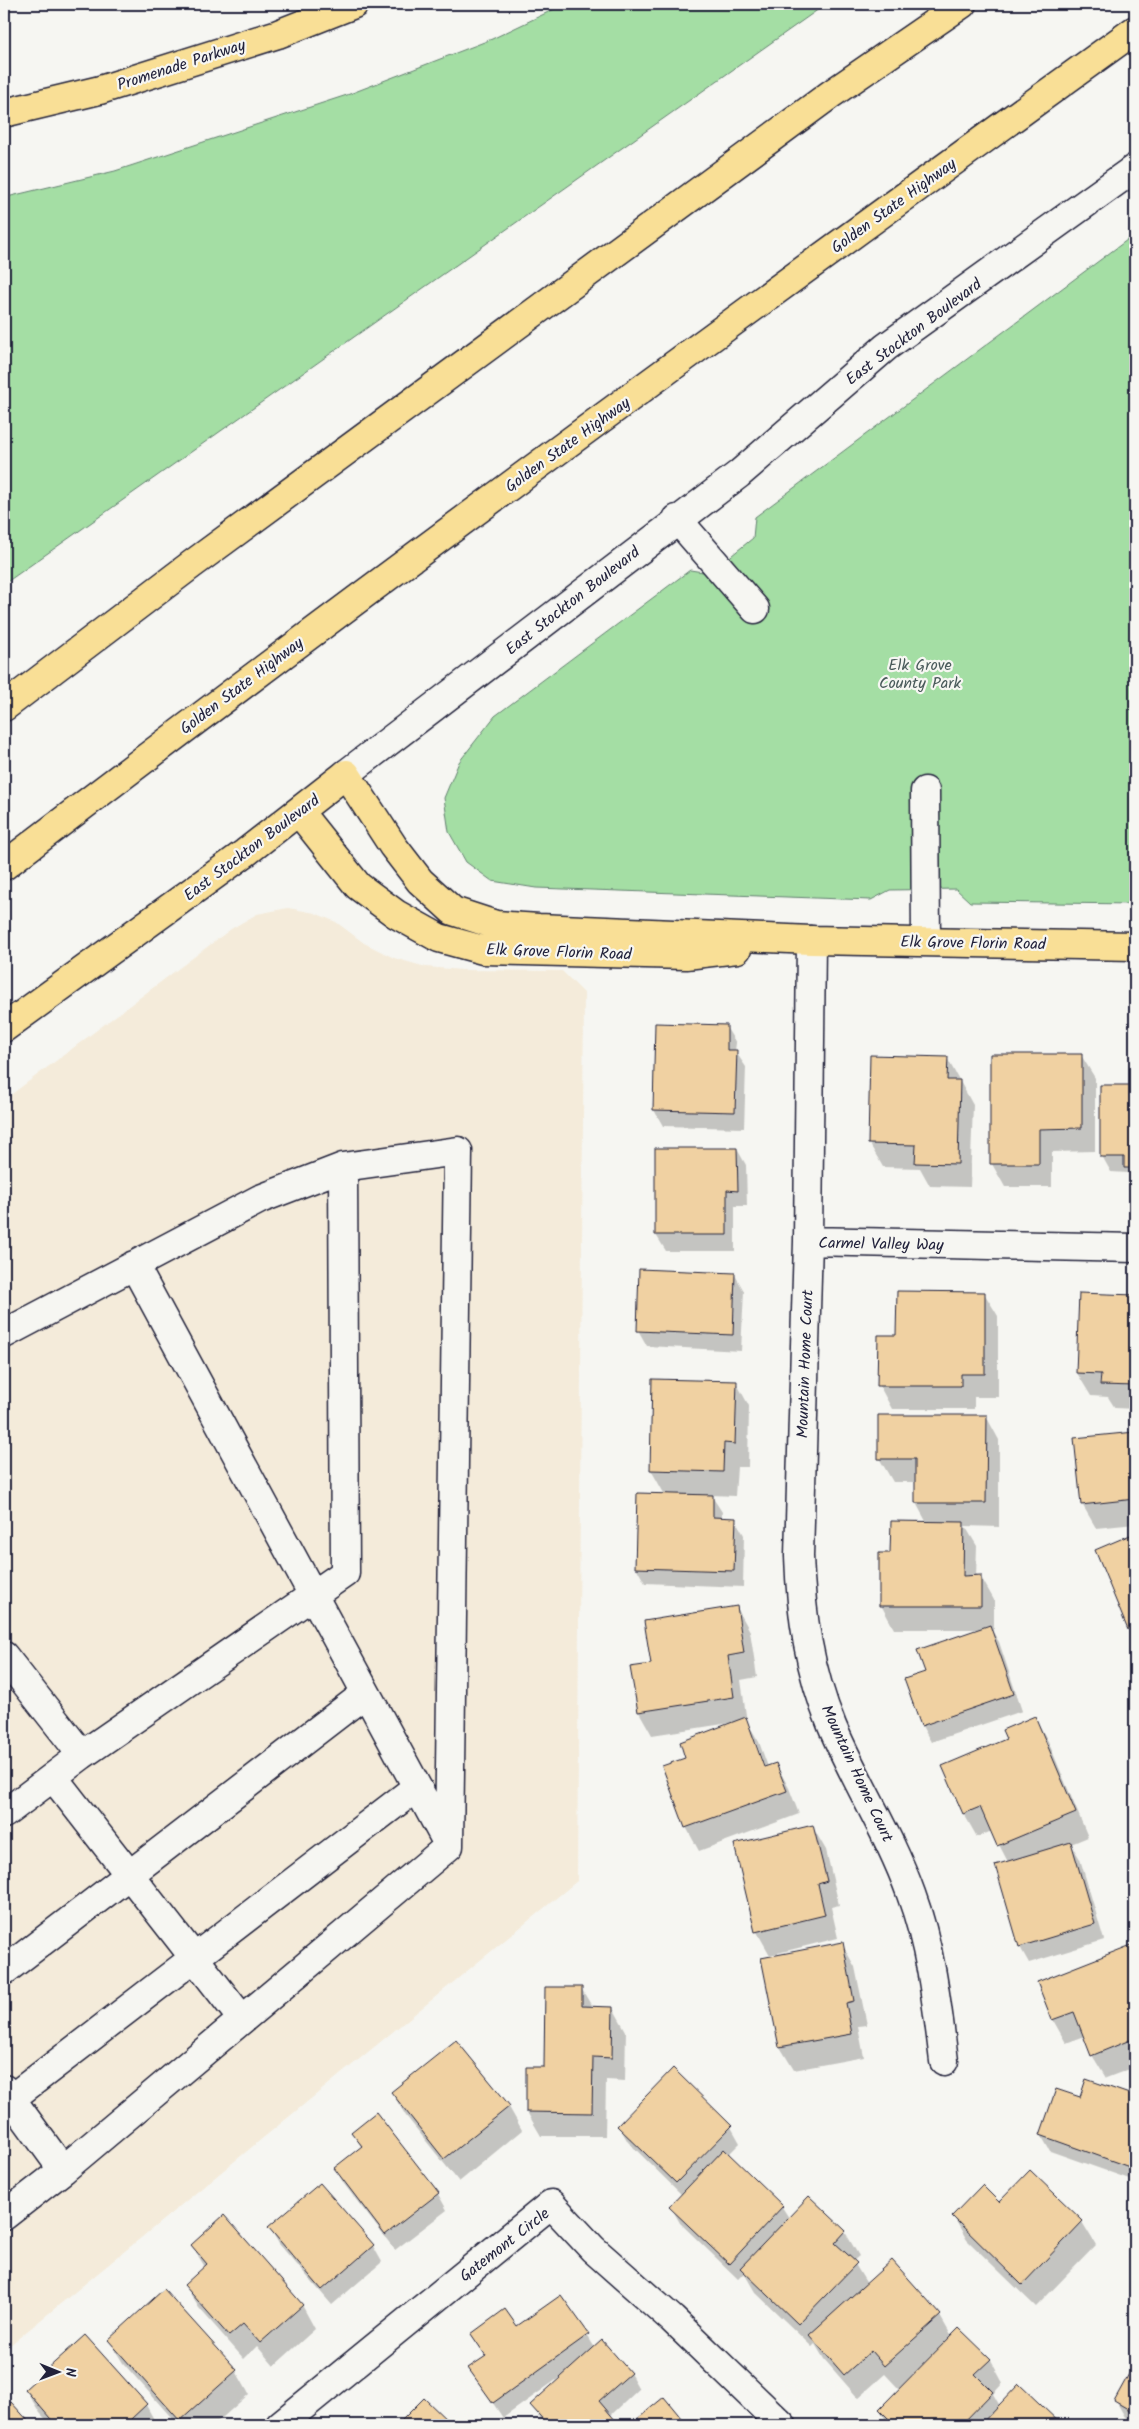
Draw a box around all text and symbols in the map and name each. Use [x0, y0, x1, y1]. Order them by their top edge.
street label: Promenade Parkway [114, 33, 249, 98]
street label: Golden State Highway [826, 152, 962, 260]
street label: East Stockton Boulevard [840, 272, 988, 392]
street label: Golden State Highway [500, 391, 636, 499]
street label: East Stockton Boulevard [500, 540, 646, 662]
street label: Golden State Highway [175, 631, 310, 741]
park label: Elk Grove County Park [879, 653, 962, 696]
street label: East Stockton Boulevard [178, 788, 326, 908]
street label: Elk Grove Florin Road [900, 930, 1047, 957]
street label: Elk Grove Florin Road [486, 937, 633, 968]
street label: Carmel Valley Way [818, 1231, 944, 1258]
street label: Mountain Home Court [790, 1288, 821, 1439]
street label: Mountain Home Court [814, 1701, 900, 1847]
street label: Gatemont Circle [454, 2202, 555, 2289]
north arrow [32, 2346, 82, 2396]
text: N [59, 2368, 81, 2377]

